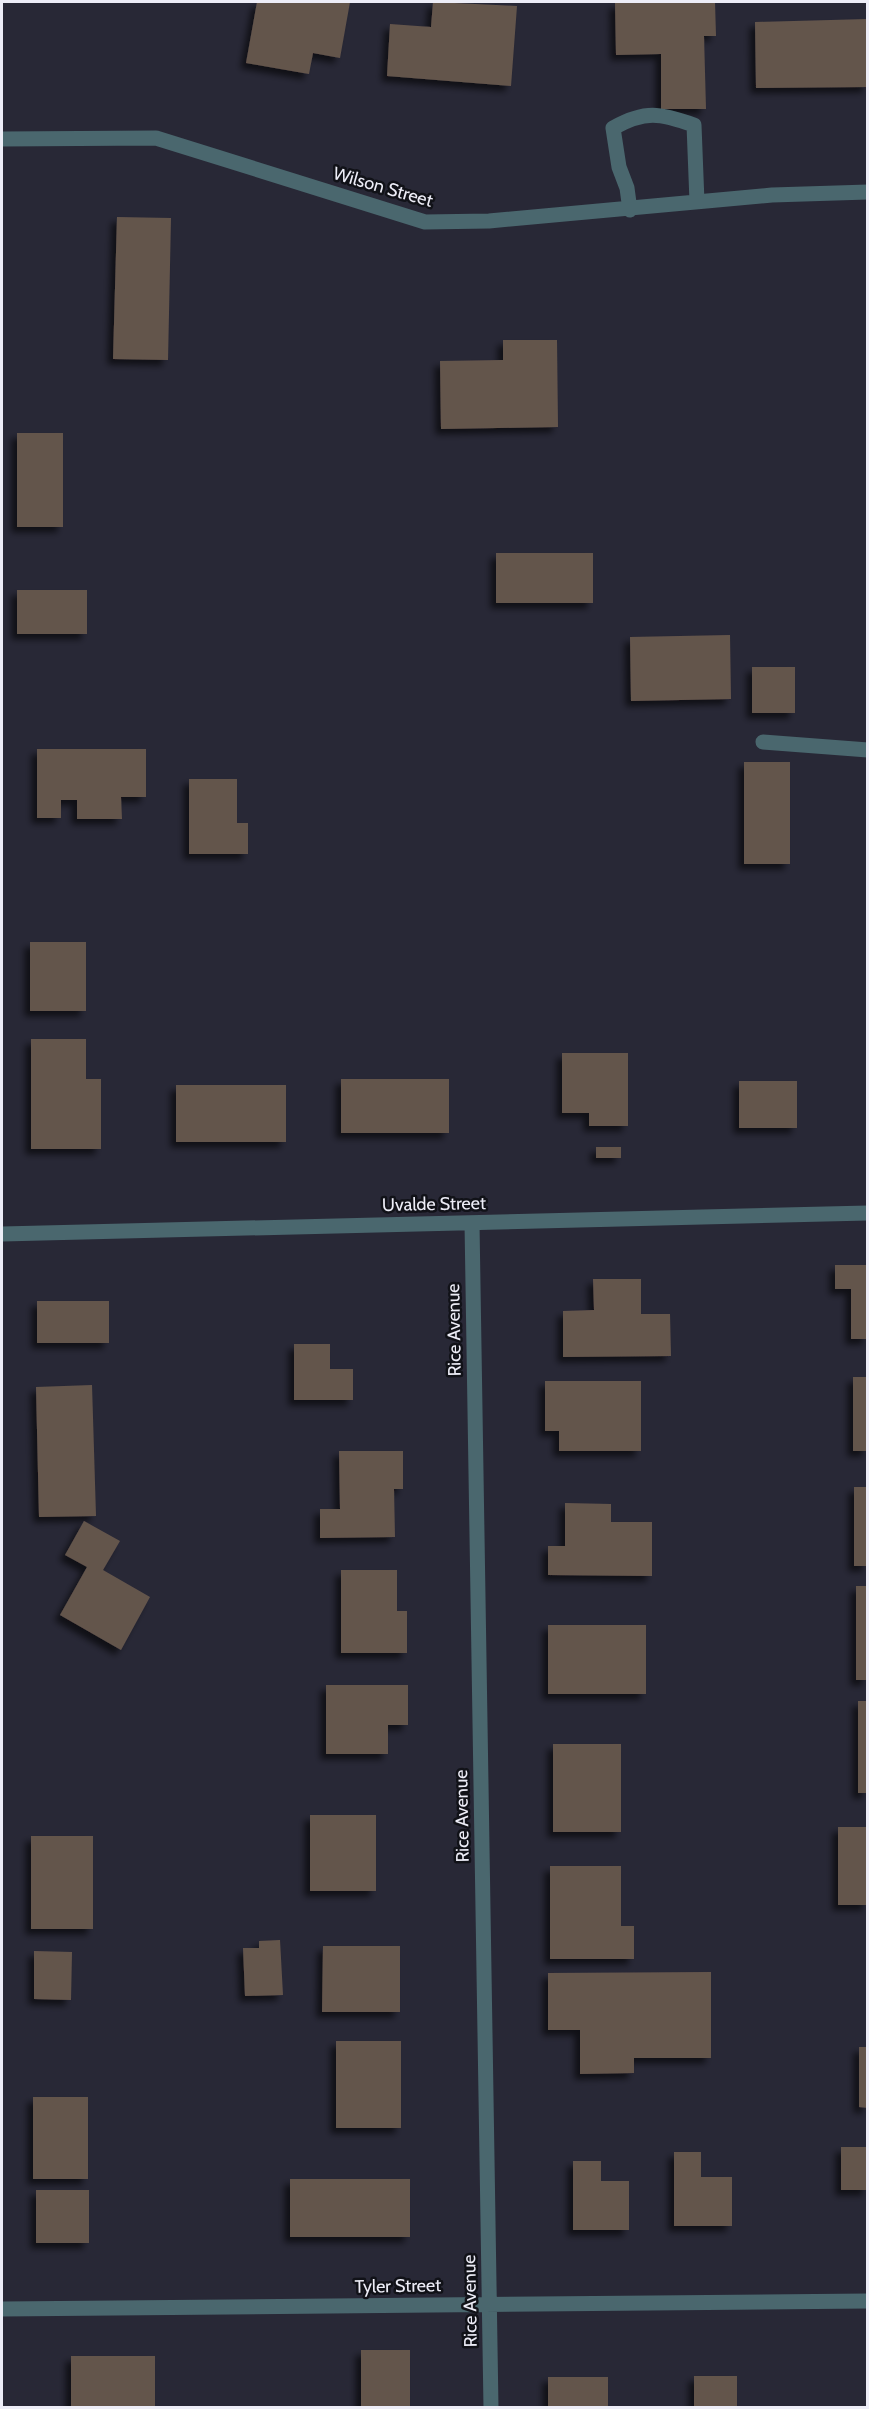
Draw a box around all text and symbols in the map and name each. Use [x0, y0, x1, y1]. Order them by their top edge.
street label: Wilson Street [331, 162, 435, 212]
street label: Uvalde Street [382, 1192, 486, 1216]
street label: Rice Avenue [442, 1283, 466, 1377]
street label: Rice Avenue [450, 1769, 474, 1863]
street label: Rice Avenue [458, 2254, 482, 2348]
street label: Tyler Street [355, 2274, 441, 2298]

